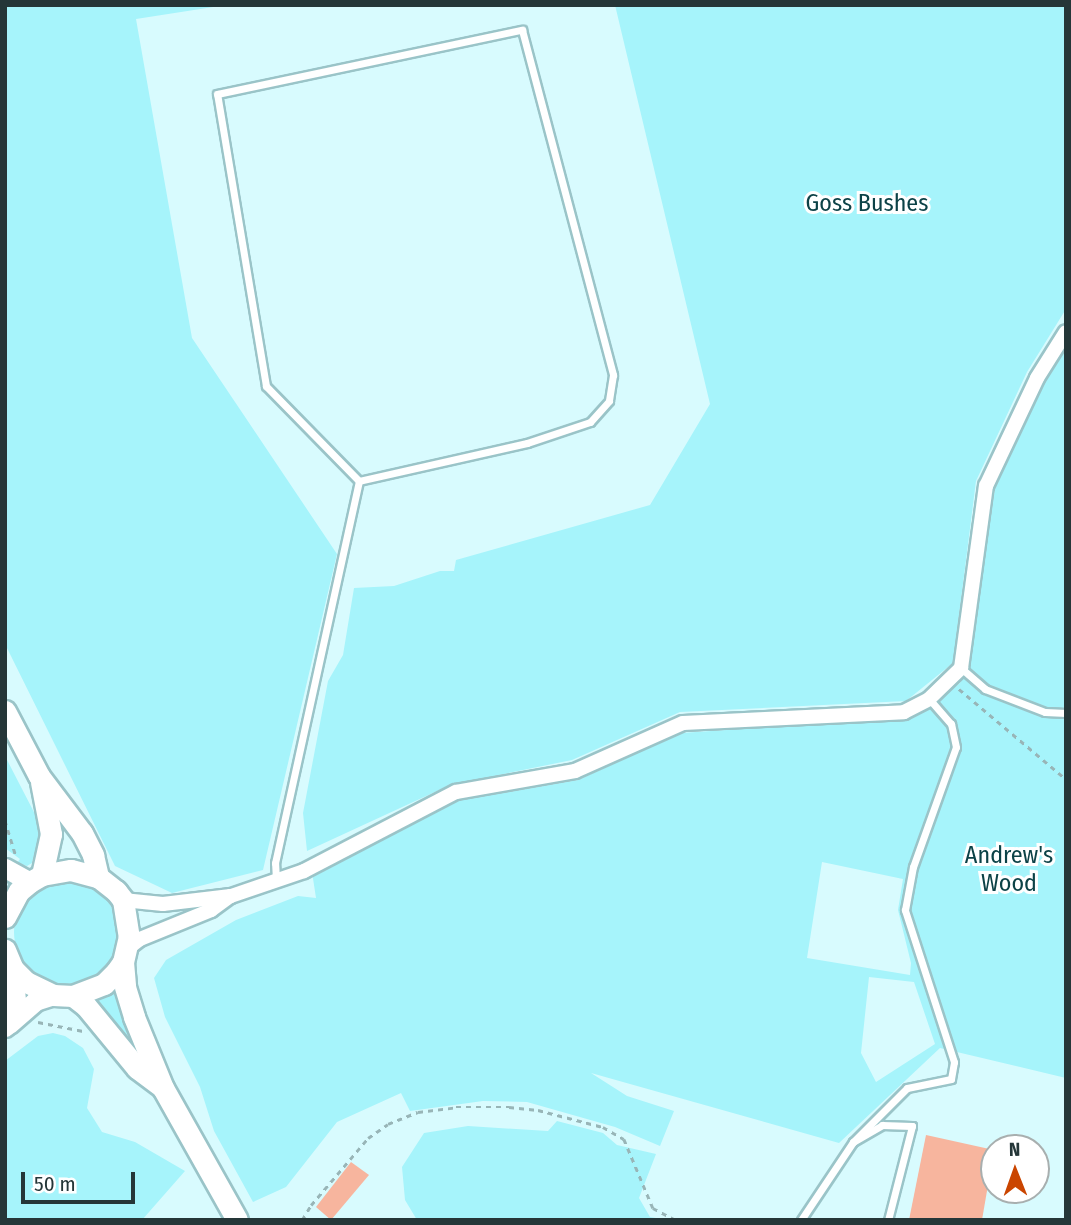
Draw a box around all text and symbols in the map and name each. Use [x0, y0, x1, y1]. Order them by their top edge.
park label: Goss Bushes [806, 190, 928, 218]
park label: Andrew's Wood [965, 842, 1053, 898]
north arrow [980, 1134, 1050, 1204]
text: N [1009, 1138, 1021, 1161]
scale bar [24, 1158, 138, 1202]
text: 50 m [34, 1171, 76, 1197]

